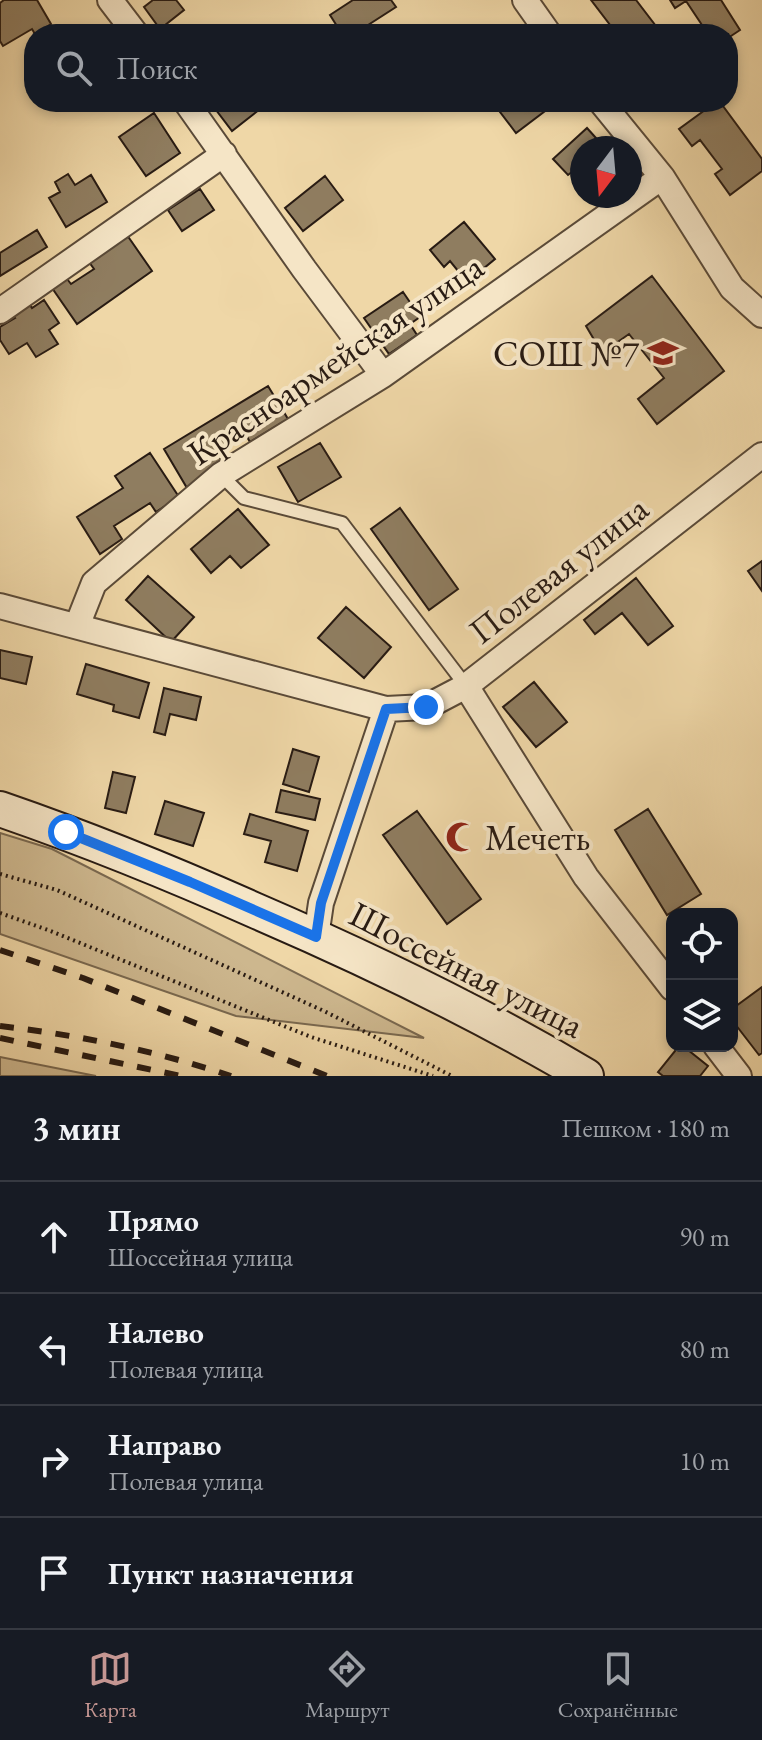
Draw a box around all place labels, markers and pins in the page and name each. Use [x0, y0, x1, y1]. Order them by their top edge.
place label: СОШ №7 [493, 330, 640, 377]
school or university icon: СОШ №7 [646, 336, 680, 370]
place label: Мечеть [485, 814, 590, 861]
mosque icon: Мечеть [444, 820, 478, 854]

